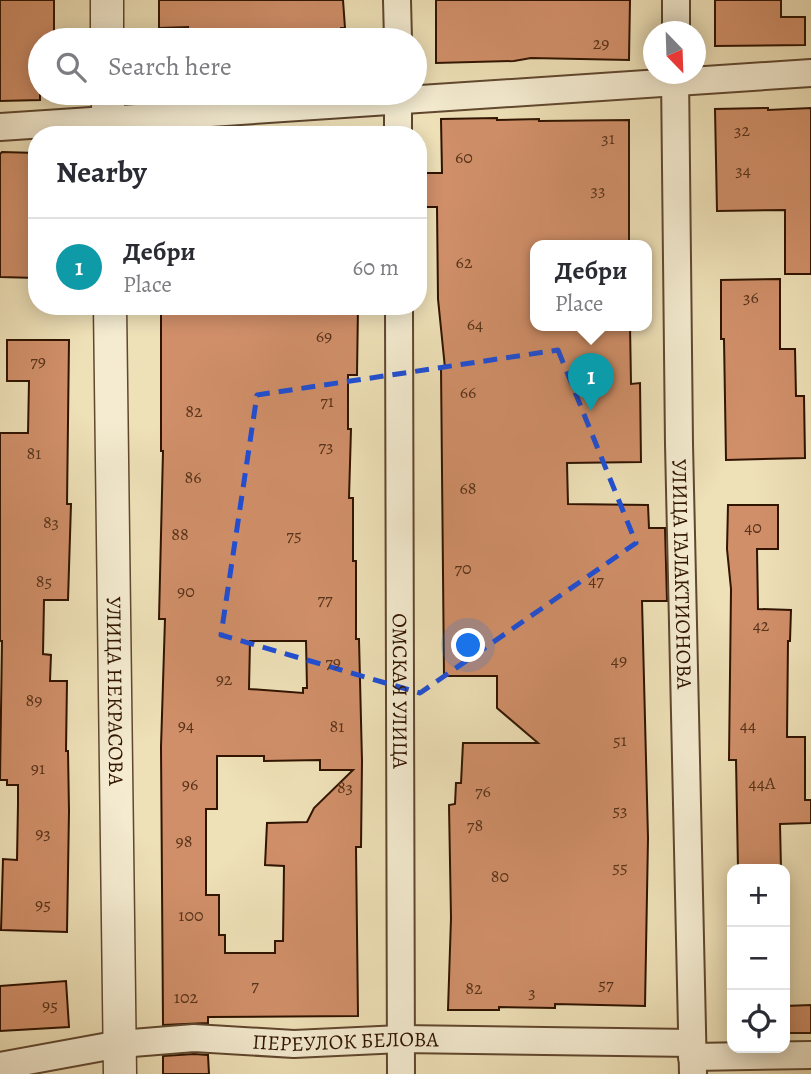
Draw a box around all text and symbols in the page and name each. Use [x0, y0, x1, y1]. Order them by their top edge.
north arrow [643, 21, 706, 84]
search box [28, 28, 427, 105]
house number: 29 [593, 31, 609, 55]
icon: search [52, 48, 90, 86]
text: Search here [108, 49, 232, 84]
house number: 32 [734, 118, 750, 142]
house number: 31 [601, 126, 615, 150]
house number: 60 [455, 145, 473, 169]
text: Nearby [56, 152, 147, 192]
house number: 34 [735, 158, 751, 182]
house number: 33 [591, 178, 605, 202]
text: Дебри [123, 234, 196, 269]
popup [530, 240, 652, 331]
house number: 62 [456, 250, 473, 274]
text: 1 [75, 252, 83, 283]
text: 60 m [352, 252, 399, 283]
text: Дебри [555, 253, 627, 288]
text: Place [123, 269, 172, 300]
house number: 36 [743, 285, 759, 309]
text: Place [555, 288, 603, 319]
house number: 64 [467, 312, 483, 336]
house number: 69 [316, 324, 332, 348]
house number: 79 [30, 349, 46, 373]
pin: 1 [568, 353, 614, 411]
house number: 66 [460, 380, 476, 404]
house number: 71 [320, 389, 334, 413]
house number: 82 [185, 399, 203, 423]
house number: 73 [318, 434, 334, 458]
house number: 81 [27, 441, 41, 465]
street label: УЛИЦА ГАЛАКТИОНОВА [665, 459, 698, 690]
house number: 86 [184, 465, 202, 489]
house number: 68 [459, 476, 477, 500]
house number: 83 [43, 510, 59, 534]
house number: 40 [744, 515, 762, 539]
house number: 88 [171, 522, 189, 546]
house number: 75 [286, 523, 302, 547]
house number: 70 [454, 556, 472, 580]
house number: 47 [588, 568, 604, 592]
house number: 85 [36, 569, 52, 593]
house number: 90 [177, 579, 195, 603]
house number: 77 [317, 587, 333, 611]
street label: УЛИЦА НЕКРАСОВА [100, 596, 130, 786]
street label: ОМСКАЯ УЛИЦА [386, 613, 414, 770]
house number: 42 [753, 613, 770, 637]
your location [451, 628, 485, 662]
house number: 49 [611, 648, 627, 672]
house number: 79 [325, 650, 341, 674]
house number: 92 [216, 667, 233, 691]
house number: 89 [26, 688, 42, 712]
house number: 94 [178, 713, 194, 737]
house number: 44 [740, 713, 756, 737]
house number: 81 [330, 714, 344, 738]
house number: 51 [613, 728, 627, 752]
house number: 91 [31, 756, 45, 780]
house number: 44А [749, 771, 776, 795]
house number: 96 [182, 772, 198, 796]
house number: 83 [337, 775, 353, 799]
house number: 76 [475, 779, 491, 803]
house number: 53 [612, 798, 628, 822]
house number: 78 [467, 813, 483, 837]
house number: 93 [35, 821, 51, 845]
house number: 98 [176, 829, 192, 853]
house number: 55 [612, 855, 628, 879]
house number: 80 [491, 864, 509, 888]
map controls [727, 864, 790, 1053]
button: + [727, 864, 790, 927]
house number: 95 [35, 892, 51, 916]
house number: 100 [178, 903, 204, 927]
button: − [727, 927, 790, 990]
house number: 57 [598, 972, 614, 996]
house number: 7 [251, 973, 259, 997]
house number: 82 [465, 976, 483, 1000]
house number: 3 [528, 980, 536, 1004]
house number: 102 [174, 985, 199, 1009]
button: locate [727, 990, 790, 1053]
house number: 95 [42, 993, 58, 1017]
street label: ПЕРЕУЛОК БЕЛОВА [252, 1025, 440, 1058]

